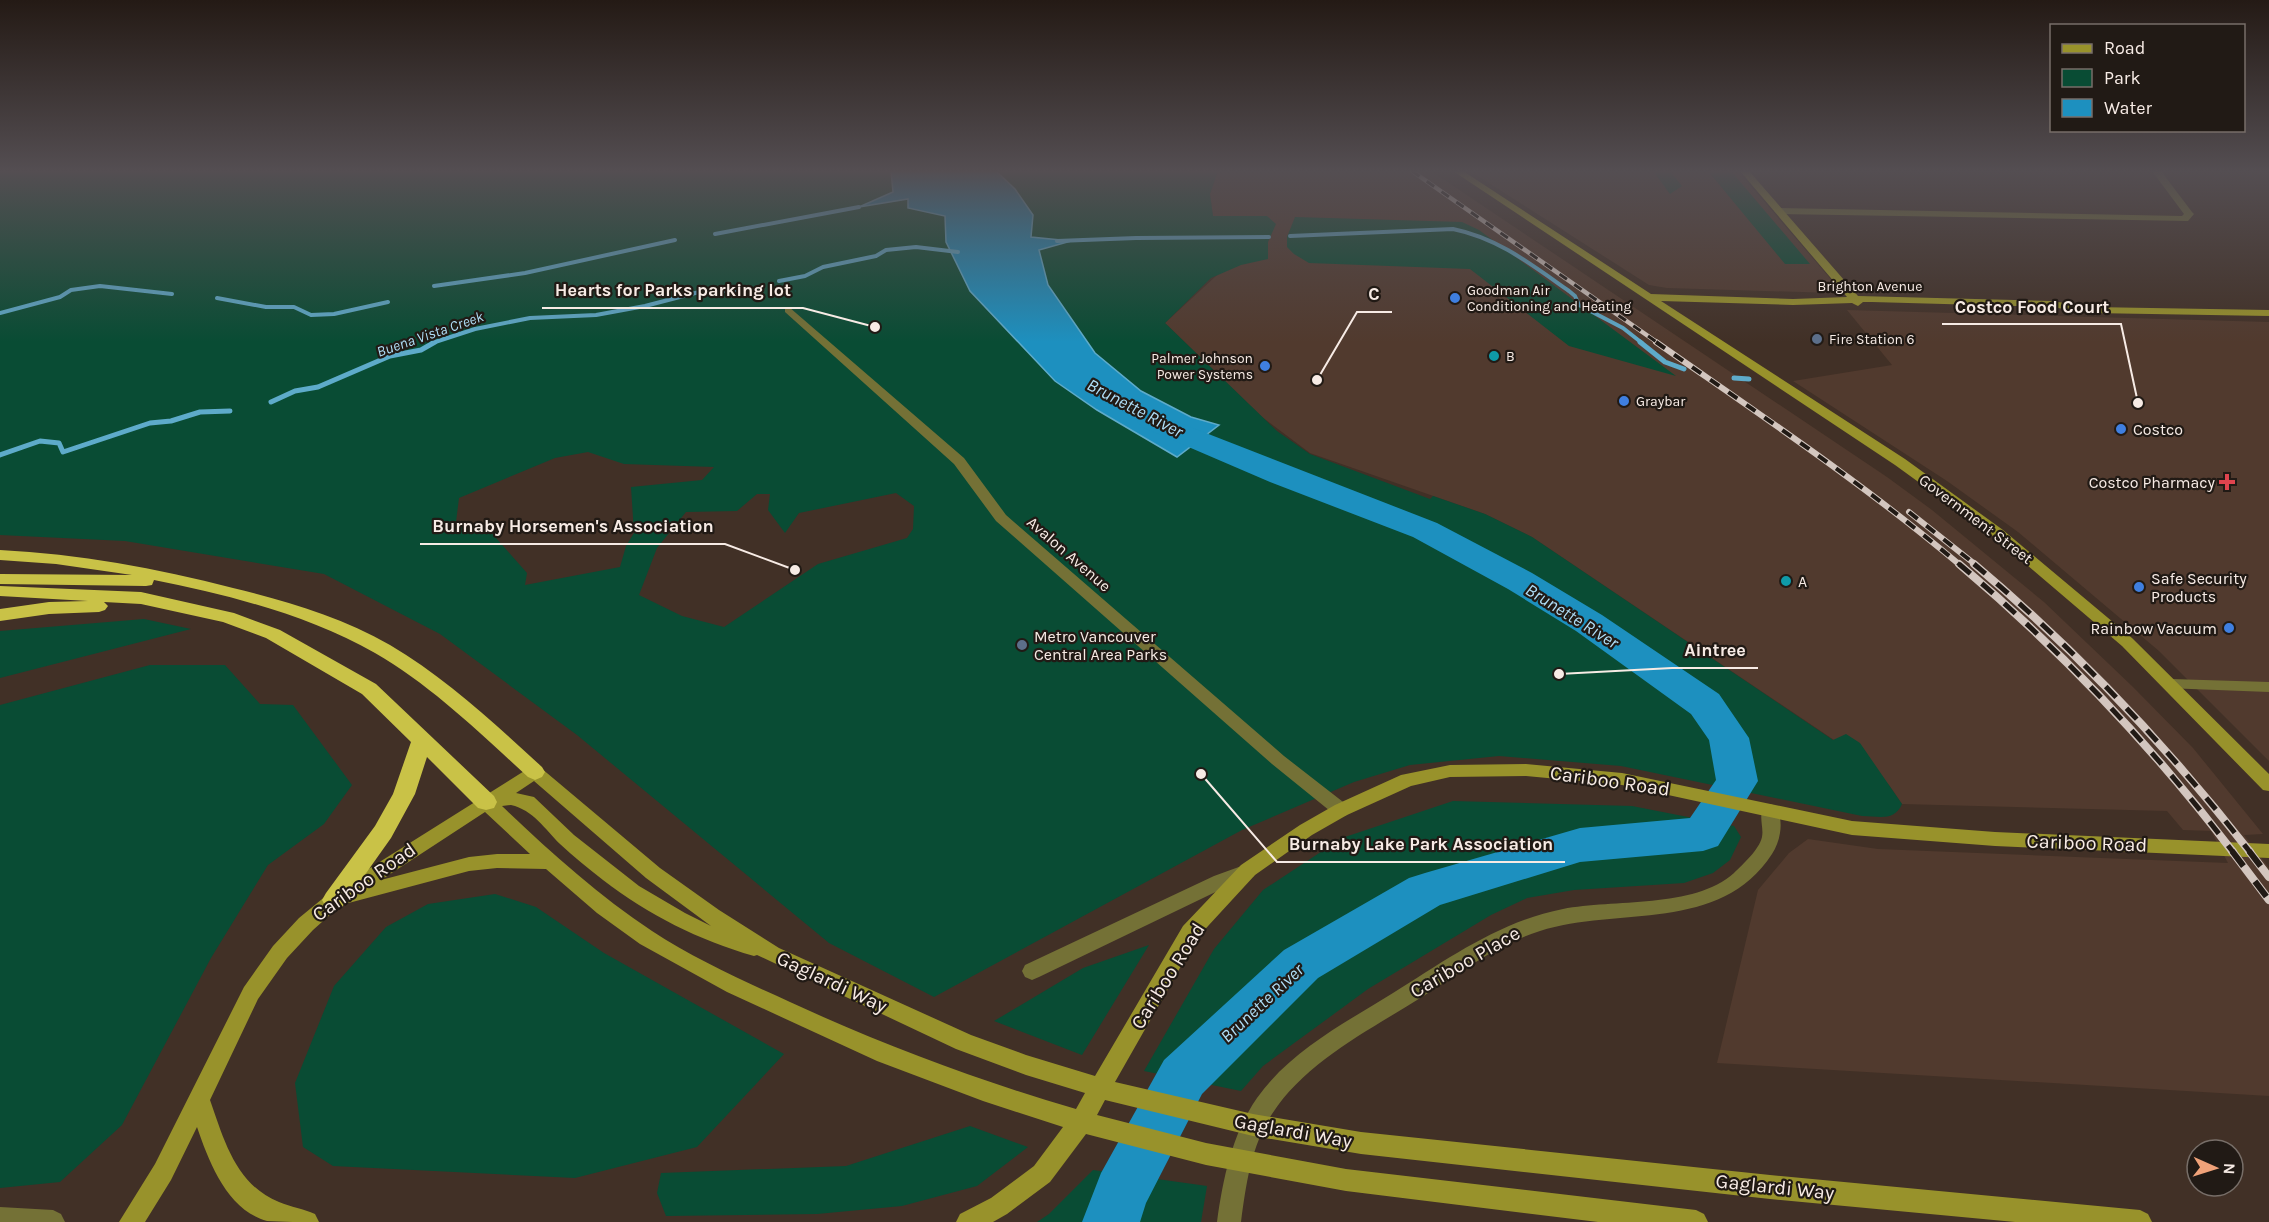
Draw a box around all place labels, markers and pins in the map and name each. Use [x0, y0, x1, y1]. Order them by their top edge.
callout: Hearts for Parks parking lot [542, 272, 803, 308]
callout: C [1357, 276, 1392, 312]
place label: Goodman Air Conditioning and Heating [1467, 282, 1631, 315]
callout: Costco Food Court [1942, 288, 2121, 324]
marker: Goodman Air Conditioning and Heating [1448, 291, 1462, 305]
place label: Fire Station 6 [1829, 331, 1914, 348]
marker: Fire Station 6 [1810, 332, 1824, 346]
place label: B [1506, 348, 1515, 365]
marker: B [1487, 349, 1501, 363]
place label: Palmer Johnson Power Systems [1151, 350, 1253, 383]
marker: Palmer Johnson Power Systems [1258, 359, 1272, 373]
place label: Graybar [1636, 393, 1686, 410]
marker: Graybar [1617, 394, 1631, 408]
place label: Costco [2133, 420, 2183, 439]
marker: Costco [2114, 422, 2128, 436]
place label: Costco Pharmacy [2089, 473, 2216, 492]
marker: Costco Pharmacy [2220, 475, 2234, 489]
callout: Burnaby Horsemen's Association [420, 508, 725, 544]
place label: Safe Security Products [2151, 569, 2247, 606]
place label: A [1798, 572, 1807, 591]
marker: A [1779, 574, 1793, 588]
marker: Safe Security Products [2132, 580, 2146, 594]
place label: Rainbow Vacuum [2090, 619, 2217, 638]
marker: Rainbow Vacuum [2222, 621, 2236, 635]
place label: Metro Vancouver Central Area Parks [1034, 627, 1167, 664]
callout: Aintree [1672, 632, 1758, 668]
marker: Metro Vancouver Central Area Parks [1015, 638, 1029, 652]
callout: Burnaby Lake Park Association [1277, 826, 1565, 862]

